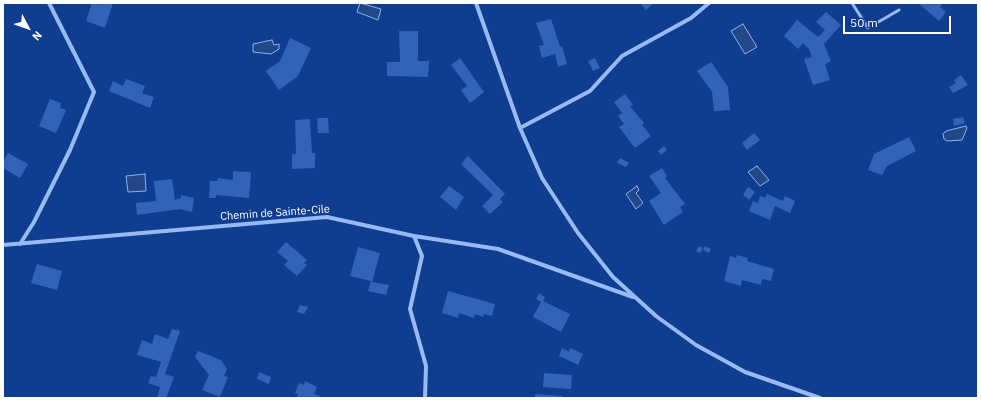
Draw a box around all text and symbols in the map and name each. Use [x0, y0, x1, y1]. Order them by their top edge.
north arrow [8, 8, 48, 48]
scale bar [845, 8, 953, 34]
text: 50 m [850, 15, 878, 30]
text: N [29, 28, 45, 43]
street label: Chemin de Sainte-Cile [220, 203, 330, 223]

